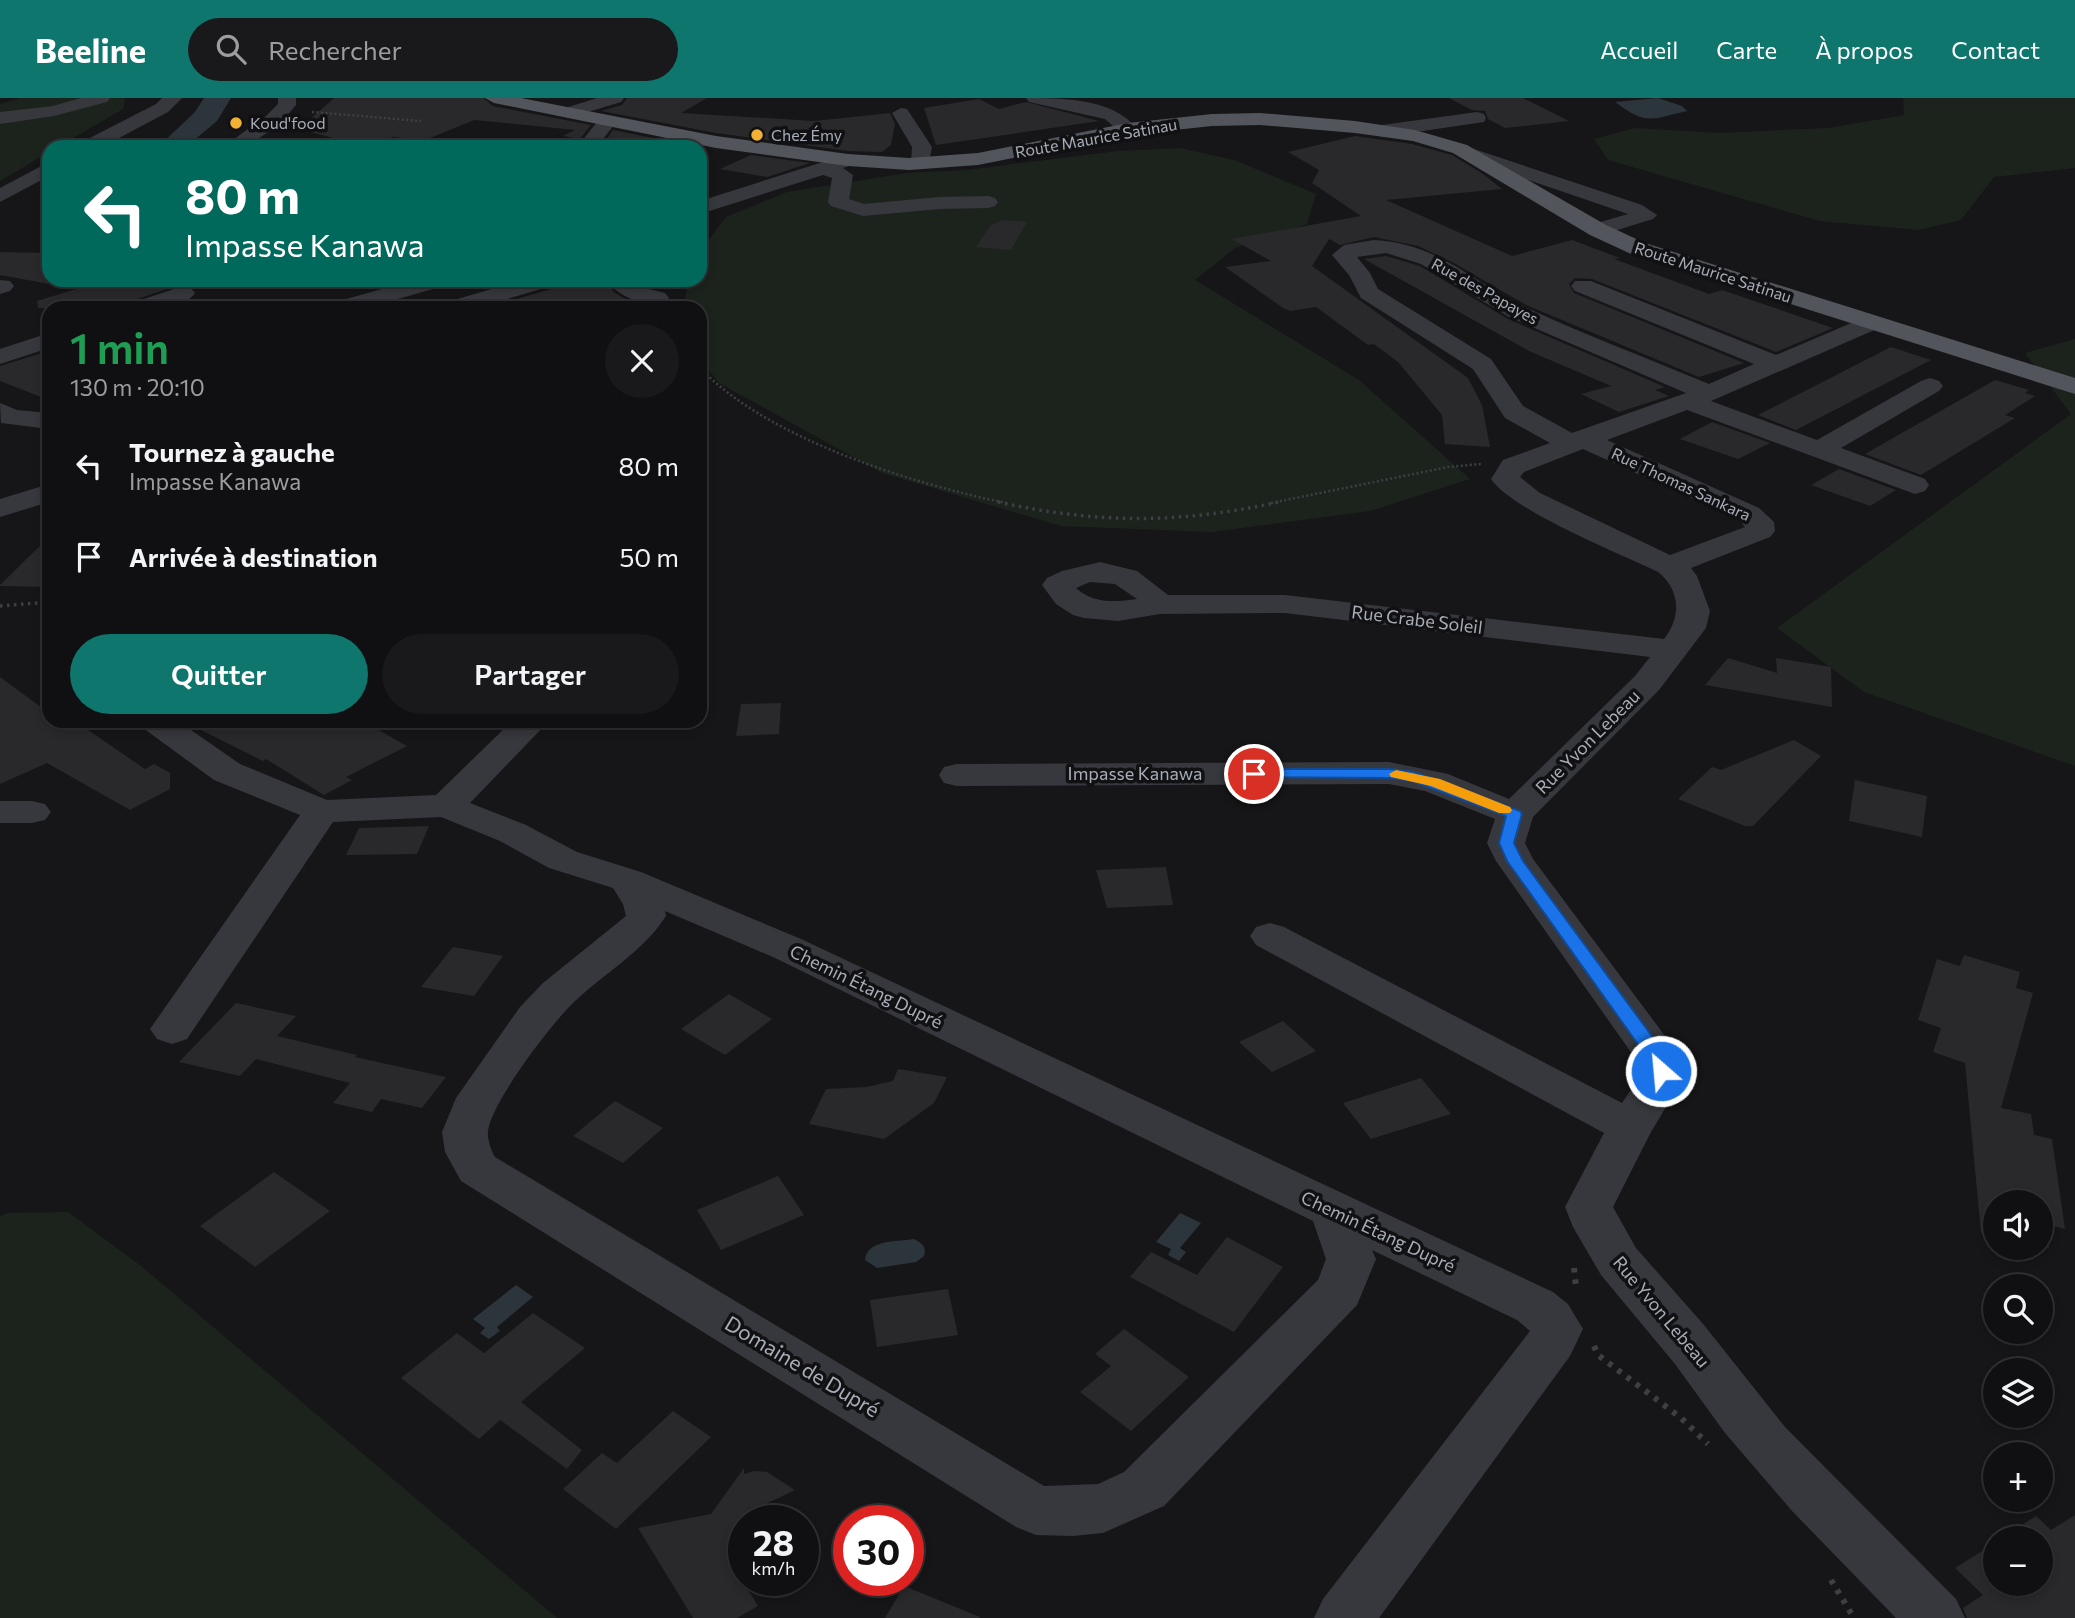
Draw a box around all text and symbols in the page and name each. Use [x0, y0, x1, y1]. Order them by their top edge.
search box [188, 18, 678, 81]
text: Beeline [35, 29, 146, 70]
icon: search [212, 30, 250, 68]
text: Rechercher [268, 34, 402, 65]
text: Accueil [1600, 35, 1678, 64]
text: Carte [1716, 35, 1777, 64]
text: À propos [1815, 35, 1913, 64]
text: Contact [1951, 35, 2040, 64]
place label: Koud'food [250, 113, 325, 132]
street label: Route Maurice Satinau [1014, 114, 1178, 161]
marker: Koud'food [228, 115, 244, 131]
place label: Chez Émy [771, 125, 842, 144]
marker: Chez Émy [749, 127, 765, 143]
text: 80 m [185, 164, 300, 224]
icon: left [70, 168, 161, 259]
text: Impasse Kanawa [185, 224, 425, 264]
street label: Route Maurice Satinau [1632, 237, 1794, 306]
street label: Rue des Papayes [1429, 253, 1542, 328]
text: 1 min [70, 321, 169, 373]
button: close [605, 324, 679, 398]
text: 130 m · 20:10 [70, 373, 205, 401]
text: Tournez à gauche [129, 436, 335, 467]
street label: Rue Thomas Sankara [1609, 443, 1754, 524]
icon: left [70, 447, 108, 485]
text: 80 m [619, 450, 679, 481]
text: Impasse Kanawa [129, 467, 301, 495]
icon: arrive [70, 538, 108, 576]
text: Arrivée à destination [129, 541, 377, 572]
text: 50 m [619, 541, 679, 572]
street label: Rue Crabe Soleil [1350, 600, 1484, 638]
button: Quitter [70, 634, 368, 714]
button: Partager [382, 634, 679, 714]
street label: Rue Yvon Lebeau [1531, 685, 1644, 798]
pin [1224, 744, 1284, 804]
icon: arrive [1235, 755, 1273, 793]
street label: Impasse Kanawa [1068, 762, 1202, 784]
street label: Chemin Étang Dupré [786, 940, 946, 1033]
position arrow [1624, 1034, 1698, 1108]
street label: Chemin Étang Dupré [1298, 1186, 1459, 1276]
map controls [1983, 1190, 2053, 1596]
button: sound [1983, 1190, 2053, 1260]
street label: Rue Yvon Lebeau [1609, 1251, 1715, 1371]
button: search [1983, 1274, 2053, 1344]
street label: Domaine de Dupré [721, 1310, 885, 1422]
button: layers [1983, 1358, 2053, 1428]
button: + [1983, 1442, 2053, 1512]
speed limit sign: 30 [833, 1505, 924, 1596]
text: 28 [753, 1520, 794, 1563]
button: − [1983, 1526, 2053, 1596]
text: km/h [752, 1557, 795, 1579]

